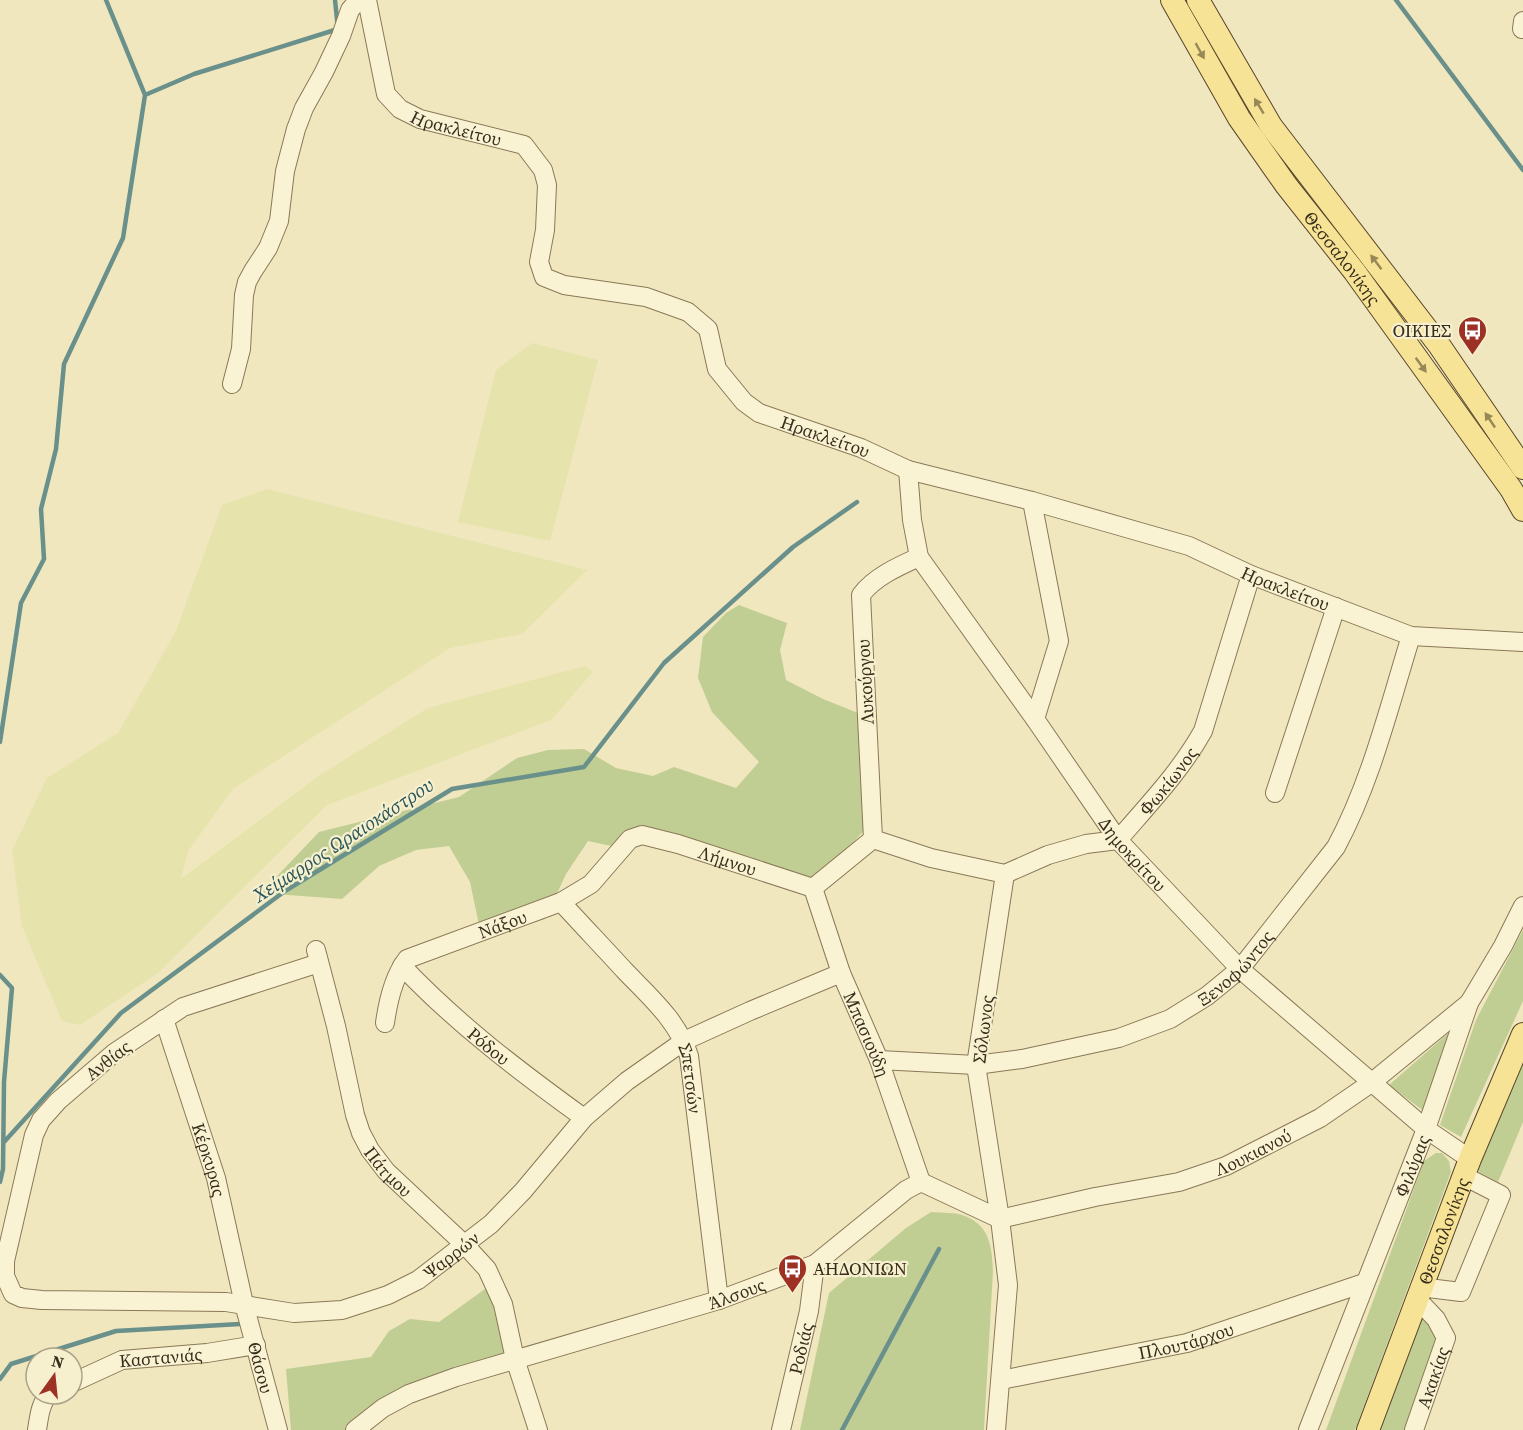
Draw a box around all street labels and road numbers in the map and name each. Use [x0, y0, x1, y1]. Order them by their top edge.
street label: Ηρακλείτου [406, 104, 504, 151]
street label: Θεσσαλονίκης [1299, 205, 1387, 310]
street label: Ηρακλείτου [777, 409, 874, 463]
street label: Ηρακλείτου [1237, 560, 1333, 616]
street label: Λυκούργου [850, 639, 880, 725]
street label: Φωκίωνος [1133, 742, 1203, 820]
street label: Δημοκρίτου [1093, 812, 1172, 897]
street label: Λήμνου [695, 839, 760, 881]
street label: Νάξου [475, 903, 530, 944]
street label: Ξενοφώντος [1193, 924, 1279, 1011]
street label: Μπασιούδη [838, 987, 896, 1080]
street label: Σόλωνος [966, 993, 1000, 1065]
street label: Ρόδου [462, 1021, 515, 1071]
street label: Ανθίας [80, 1034, 136, 1086]
street label: Σπετσών [673, 1039, 708, 1115]
street label: Κέρκυρας [186, 1119, 232, 1199]
street label: Λουκιανού [1212, 1122, 1295, 1181]
street label: Φιλύρας [1388, 1131, 1435, 1200]
street label: Πάτμου [359, 1141, 418, 1202]
street label: Θεσσαλονίκης [1411, 1173, 1475, 1288]
street label: Ψαρρών [418, 1225, 484, 1284]
street label: Άλσους [705, 1271, 769, 1315]
street label: Πλουτάρχου [1136, 1316, 1237, 1365]
street label: Ροδιάς [782, 1320, 818, 1377]
street label: Θάσου [242, 1339, 280, 1396]
street label: Καστανιάς [118, 1341, 203, 1373]
street label: Ακακίας [1410, 1343, 1455, 1411]

